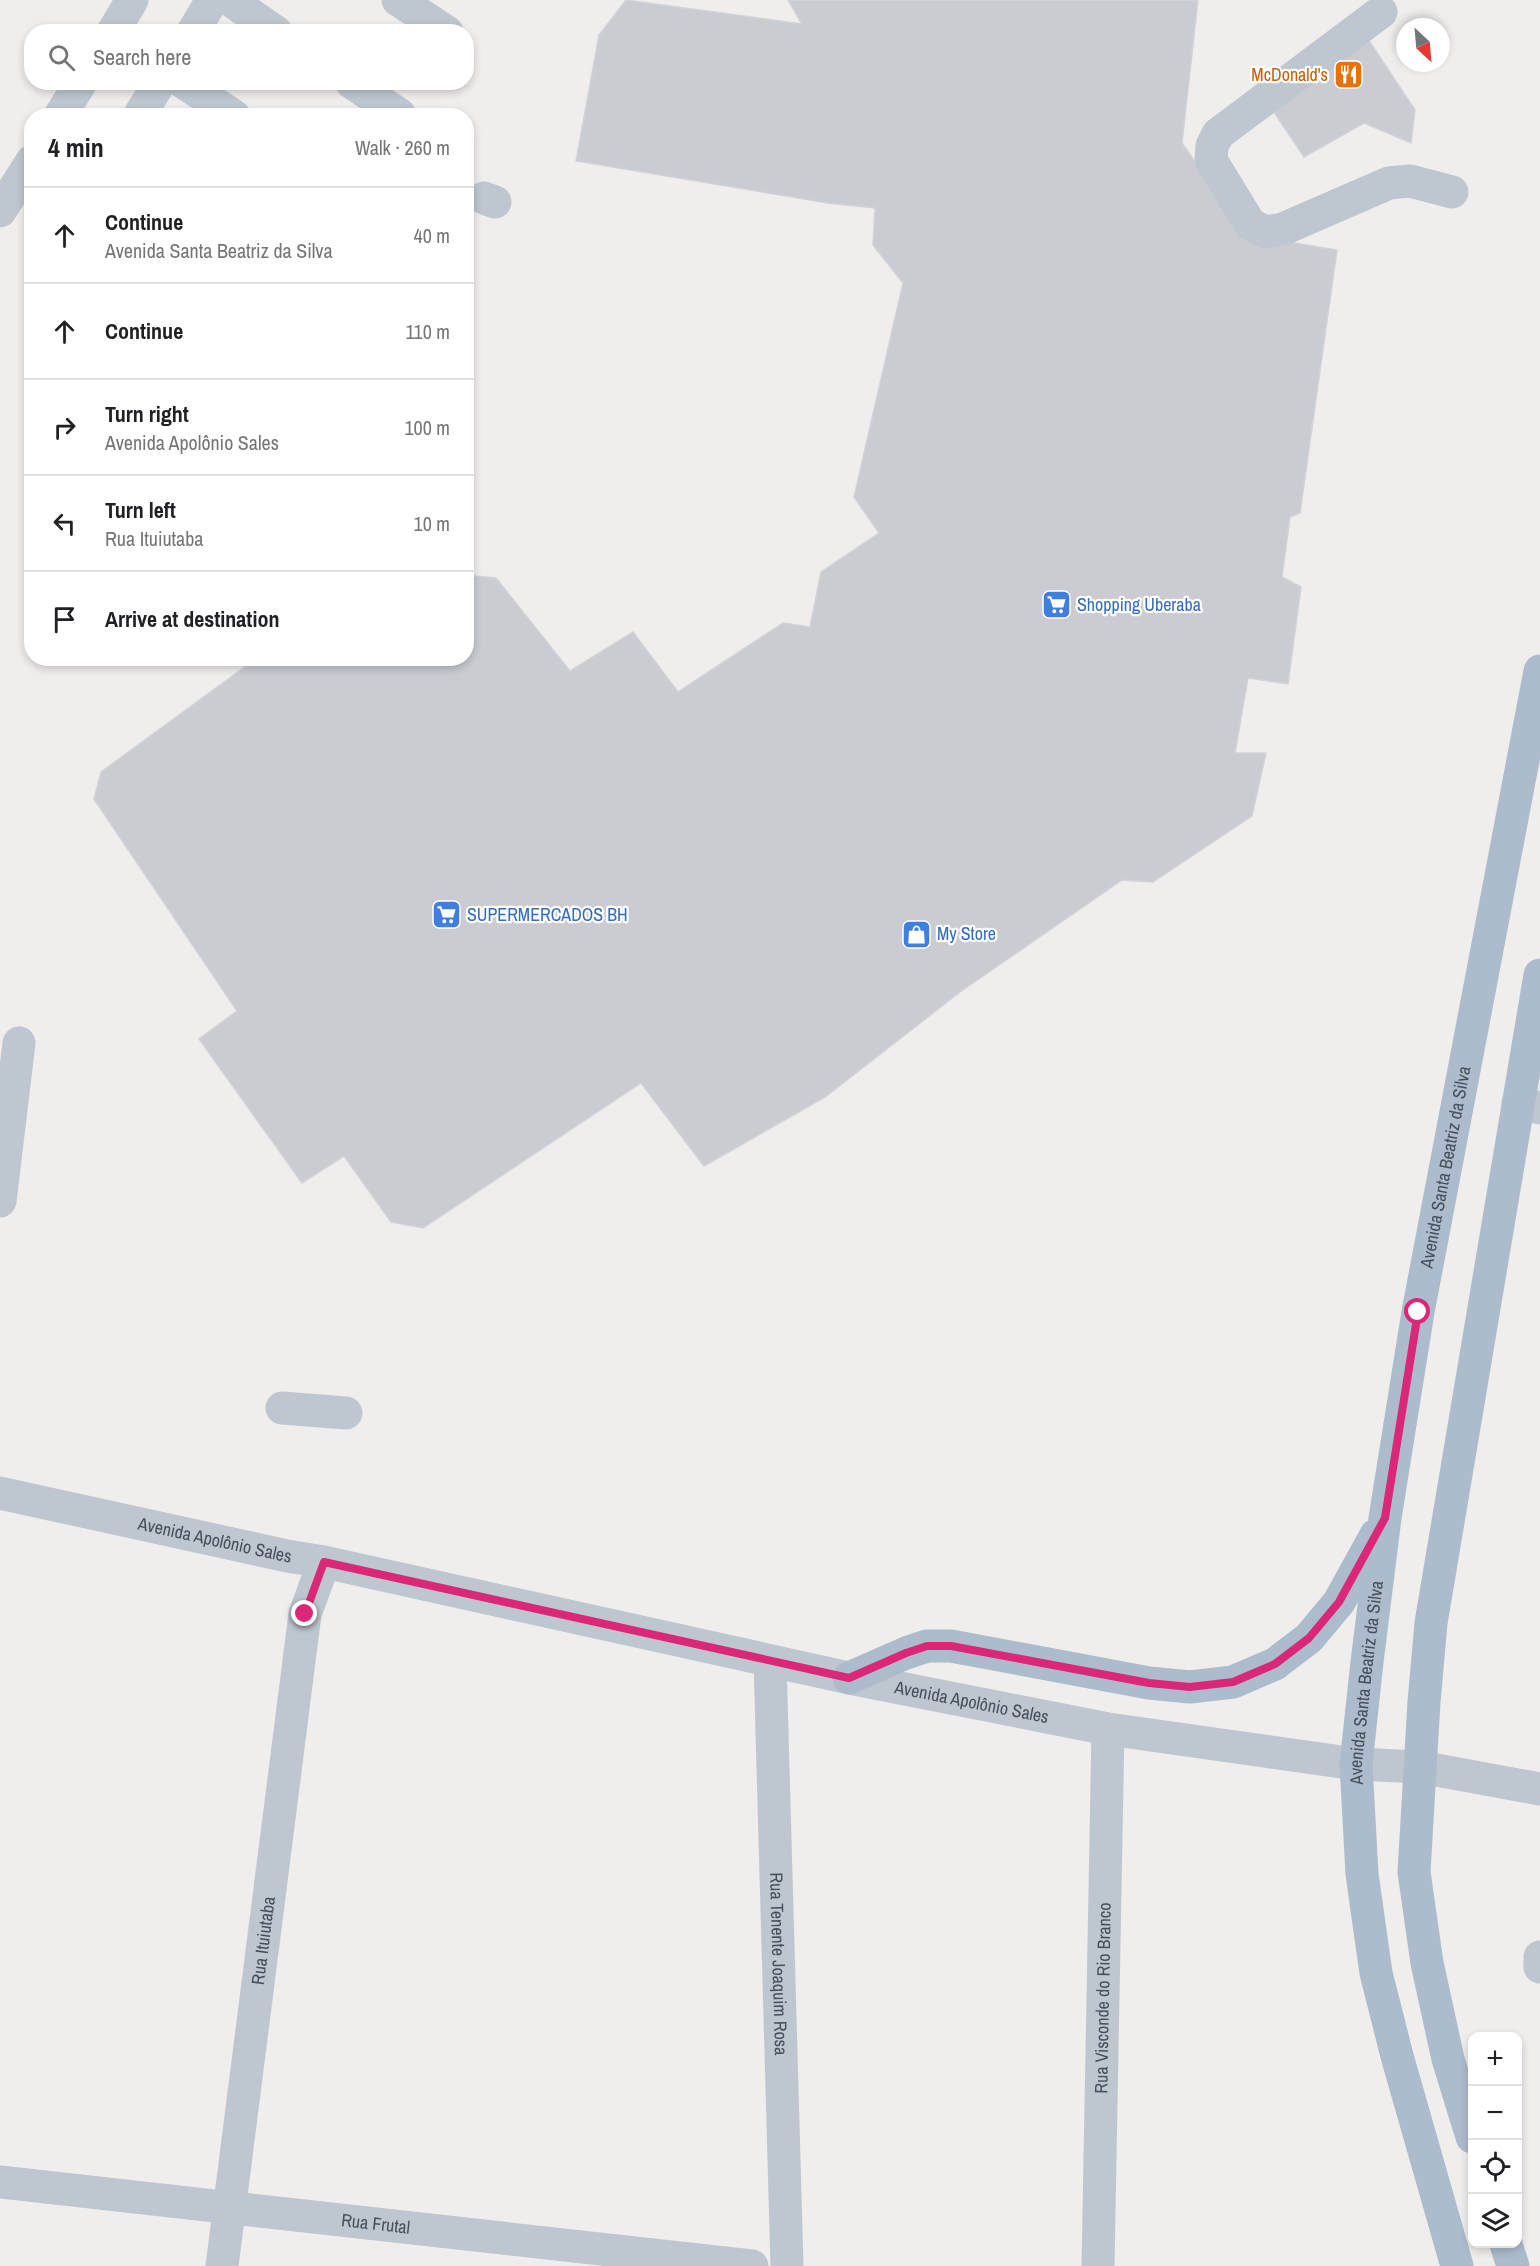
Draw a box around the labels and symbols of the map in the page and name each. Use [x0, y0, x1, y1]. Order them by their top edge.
north arrow [1396, 18, 1450, 72]
restaurant icon: McDonald's [1333, 59, 1365, 91]
place label: McDonald's [1251, 62, 1328, 87]
supermarket icon: Shopping Uberaba [1040, 589, 1072, 621]
place label: Shopping Uberaba [1077, 592, 1201, 617]
supermarket icon: SUPERMERCADOS BH [430, 899, 462, 931]
place label: SUPERMERCADOS BH [467, 902, 628, 927]
shop icon: My Store [900, 918, 932, 950]
place label: My Store [937, 921, 996, 946]
street label: Avenida Santa Beatriz da Silva [1413, 1064, 1477, 1271]
route start [1404, 1298, 1430, 1324]
street label: Avenida Apolônio Sales [135, 1510, 294, 1569]
street label: Avenida Santa Beatriz da Silva [1343, 1579, 1389, 1786]
route end [291, 1600, 317, 1626]
street label: Avenida Apolônio Sales [891, 1674, 1051, 1729]
street label: Rua Tenente Joaquim Rosa [764, 1872, 794, 2056]
street label: Rua Ituiutaba [245, 1895, 281, 1986]
street label: Rua Visconde do Rio Branco [1088, 1902, 1117, 2094]
street label: Rua Frutal [340, 2207, 411, 2240]

